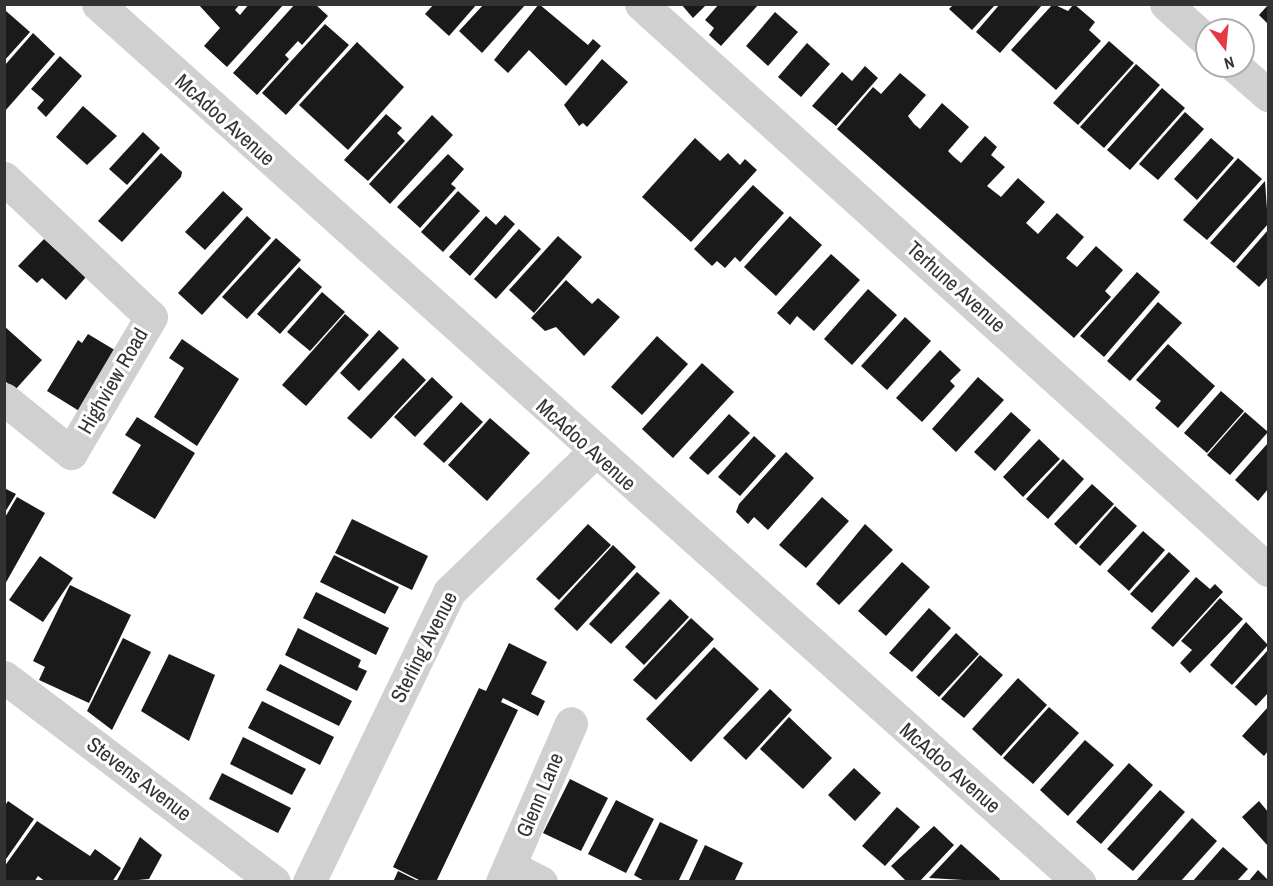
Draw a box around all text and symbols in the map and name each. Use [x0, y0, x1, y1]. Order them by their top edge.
north arrow [1195, 18, 1255, 78]
text: N [1222, 51, 1237, 75]
street label: McAdoo Avenue [170, 68, 280, 172]
street label: Terhune Avenue [901, 236, 1011, 338]
street label: Highview Road [73, 324, 153, 438]
street label: McAdoo Avenue [531, 393, 641, 497]
street label: Sterling Avenue [385, 587, 463, 707]
street label: McAdoo Avenue [894, 717, 1006, 819]
street label: Stevens Avenue [81, 731, 197, 827]
street label: Glenn Lane [511, 749, 569, 841]

